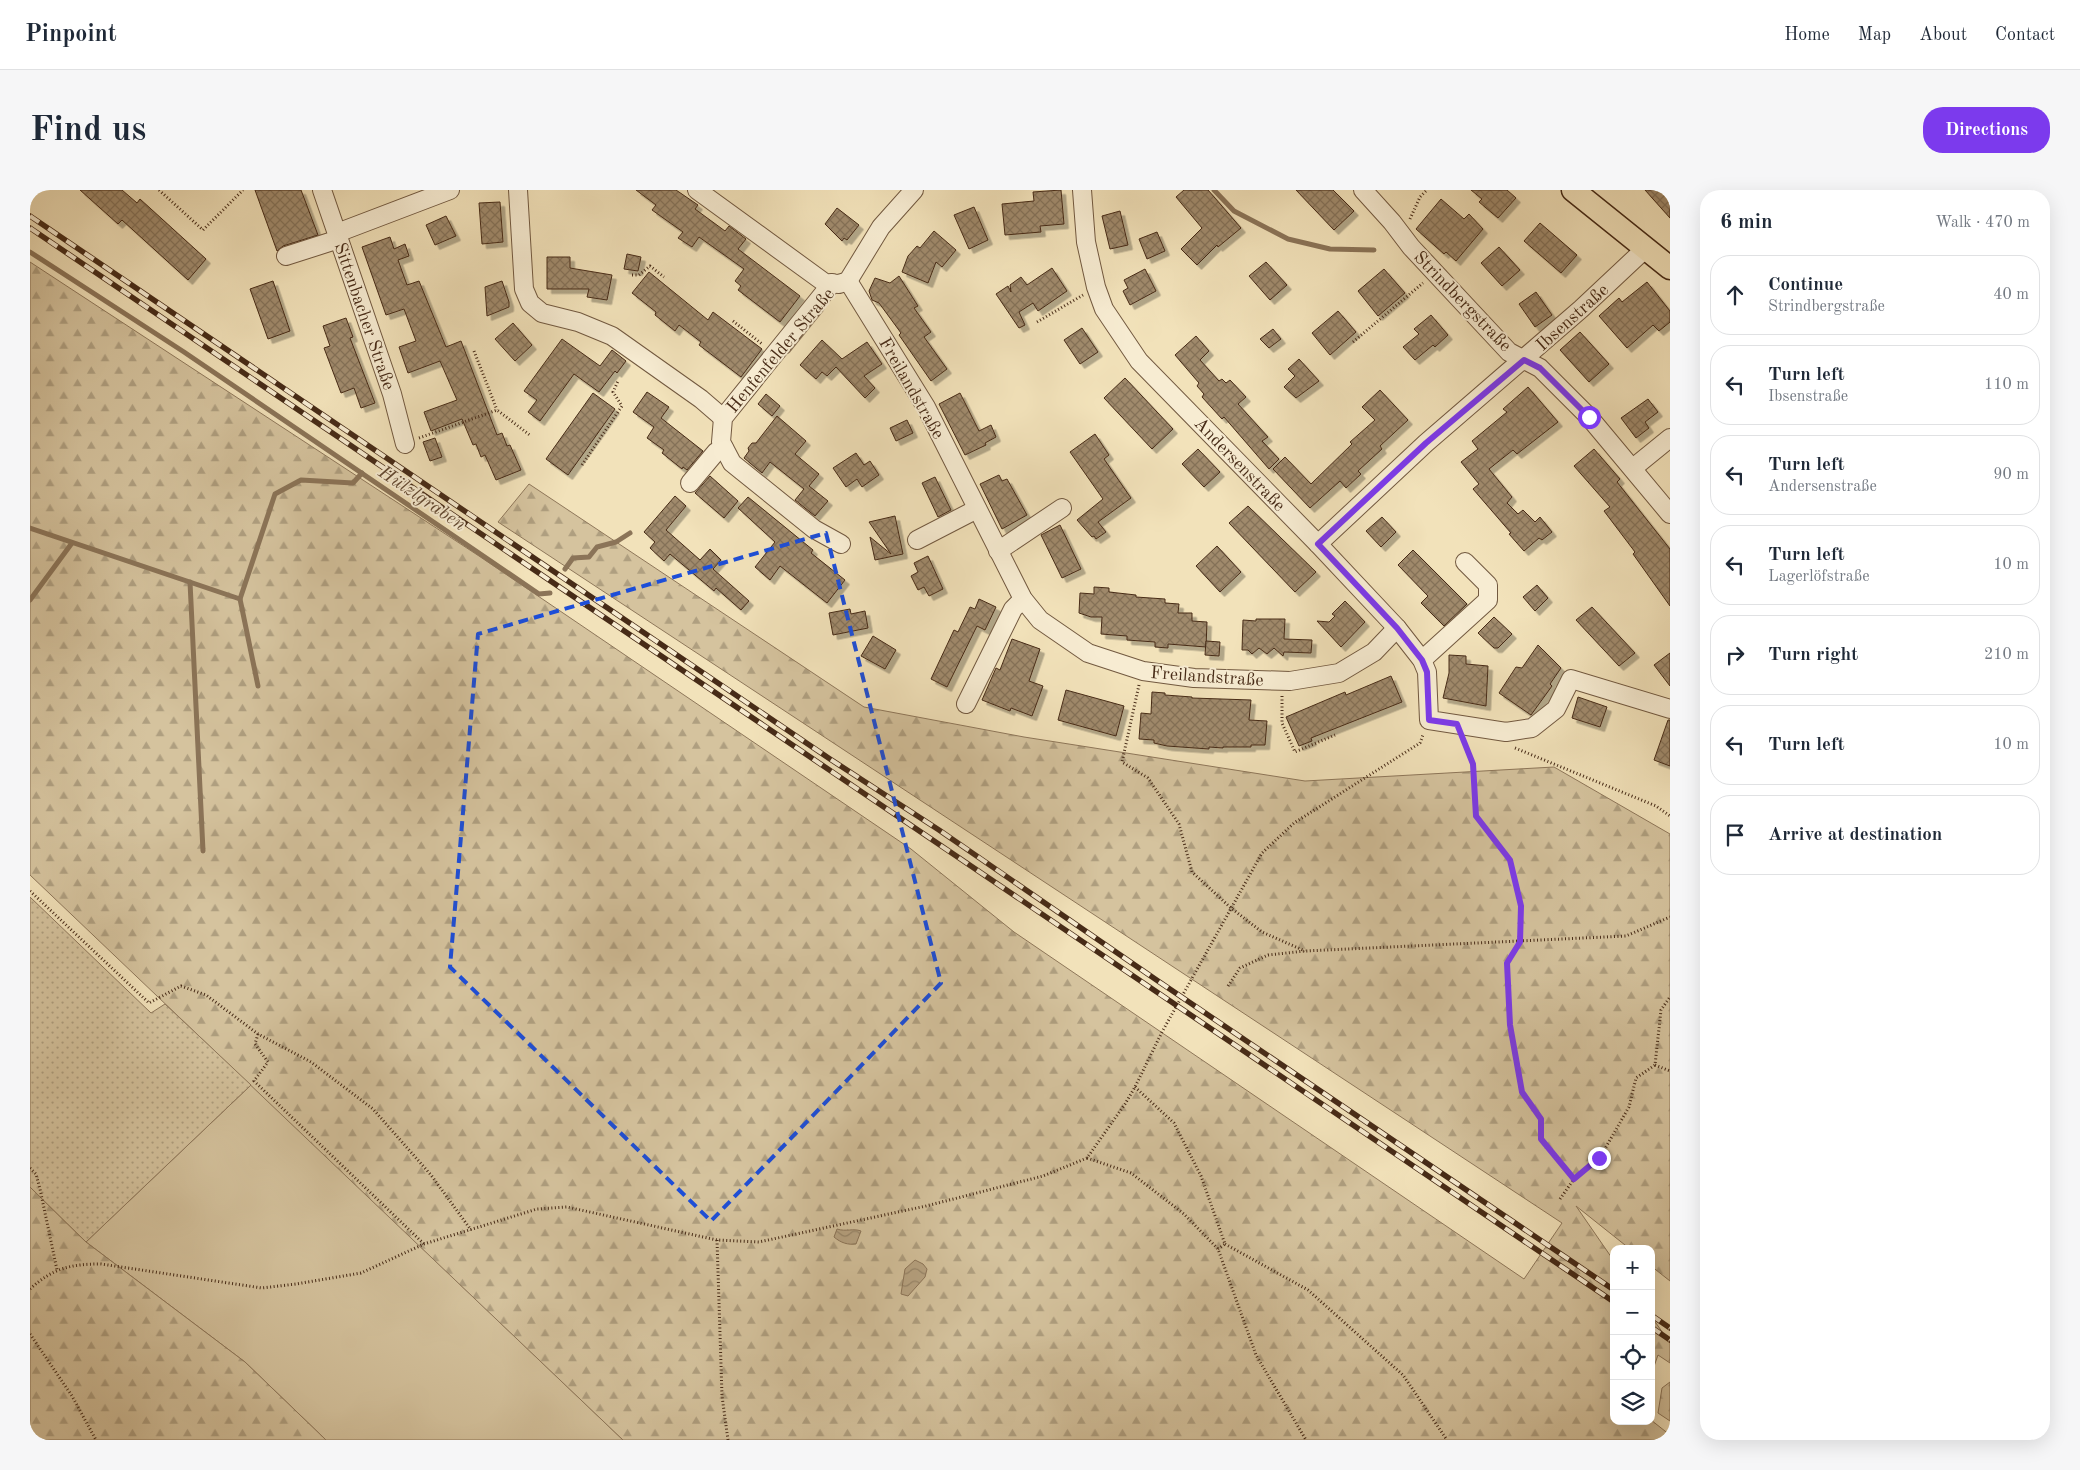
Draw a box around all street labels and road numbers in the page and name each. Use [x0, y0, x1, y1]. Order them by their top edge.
street label: Sittenbacher Straße [330, 240, 398, 392]
street label: Strindbergstraße [1410, 248, 1514, 355]
street label: Ibsenstraße [1533, 281, 1612, 355]
street label: Henfenfelder Straße [723, 285, 838, 416]
street label: Freilandstraße [875, 335, 947, 442]
street label: Andersenstraße [1190, 414, 1288, 515]
street label: Freilandstraße [1150, 664, 1264, 690]

